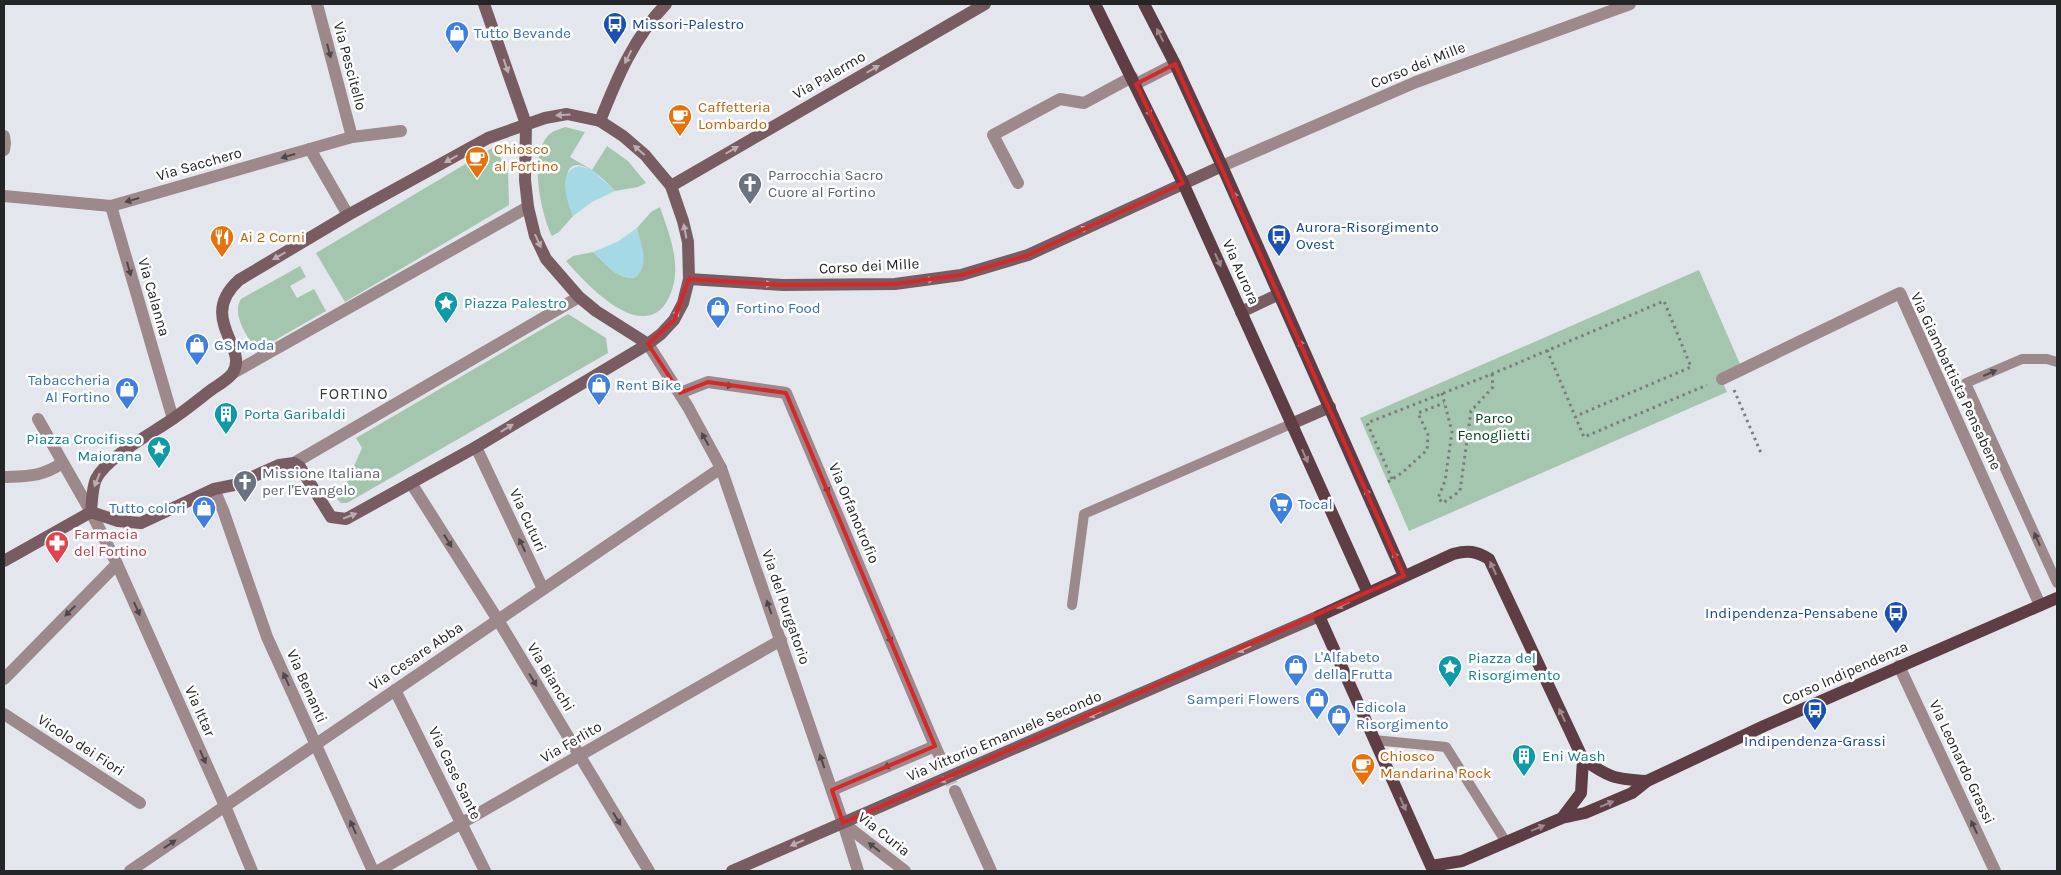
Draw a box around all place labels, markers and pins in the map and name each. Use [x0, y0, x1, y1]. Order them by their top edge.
bus stop icon: Missori-Palestro [602, 11, 628, 45]
place label: Missori-Palestro [632, 15, 744, 33]
shop icon: Tutto Bevande [444, 20, 470, 54]
place label: Tutto Bevande [474, 24, 571, 42]
place label: Caffetteria Lombardo [698, 98, 771, 133]
cafe icon: Caffetteria Lombardo [667, 103, 693, 137]
place label: Chiosco al Fortino [494, 140, 558, 175]
cafe icon: Chiosco al Fortino [464, 145, 490, 179]
place label: Parrocchia Sacro Cuore al Fortino [768, 166, 883, 201]
church icon: Parrocchia Sacro Cuore al Fortino [737, 171, 763, 205]
place label: Aurora-Risorgimento Ovest [1296, 218, 1439, 253]
bus stop icon: Aurora-Risorgimento Ovest [1266, 223, 1292, 257]
restaurant icon: Ai 2 Corni [209, 224, 235, 258]
place label: Ai 2 Corni [240, 228, 305, 246]
place icon: Piazza Palestro [433, 290, 459, 324]
place label: Piazza Palestro [464, 294, 567, 312]
shop icon: Fortino Food [705, 295, 731, 329]
place label: Fortino Food [736, 299, 821, 317]
shop icon: GS Moda [184, 332, 210, 366]
place label: GS Moda [214, 336, 274, 354]
place label: Tabaccheria Al Fortino [28, 371, 110, 406]
shop icon: Rent Bike [586, 372, 612, 406]
shop icon: Tabaccheria Al Fortino [114, 376, 140, 410]
place label: Rent Bike [616, 376, 681, 394]
building icon: Porta Garibaldi [213, 401, 239, 435]
place label: Porta Garibaldi [244, 405, 346, 423]
place label: Piazza Crocifisso Maiorana [26, 430, 142, 465]
place icon: Piazza Crocifisso Maiorana [146, 435, 172, 469]
place label: Missione Italiana per l'Evangelo [262, 464, 380, 499]
church icon: Missione Italiana per l'Evangelo [232, 469, 258, 503]
supermarket icon: Tocal [1268, 491, 1294, 525]
shop icon: Tutto colori [191, 495, 217, 529]
place label: Tocal [1298, 495, 1333, 513]
place label: Tutto colori [109, 499, 186, 517]
place label: Farmacia del Fortino [74, 525, 147, 560]
pharmacy icon: Farmacia del Fortino [44, 530, 70, 564]
bus stop icon: Indipendenza-Pensabene [1883, 600, 1909, 634]
place label: Indipendenza-Pensabene [1705, 604, 1878, 622]
place label: L'Alfabeto della Frutta [1314, 648, 1393, 683]
place label: Piazza del Risorgimento [1468, 649, 1560, 684]
shop icon: L'Alfabeto della Frutta [1283, 653, 1309, 687]
place icon: Piazza del Risorgimento [1437, 654, 1463, 688]
shop icon: Samperi Flowers [1304, 686, 1330, 720]
place label: Samperi Flowers [1187, 690, 1300, 708]
bus stop icon: Indipendenza-Grassi [1802, 697, 1828, 731]
place label: Edicola Risorgimento [1356, 698, 1448, 733]
shop icon: Edicola Risorgimento [1326, 703, 1352, 737]
place label: Indipendenza-Grassi [1744, 732, 1886, 750]
building icon: Eni Wash [1511, 743, 1537, 777]
place label: Chiosco Mandarina Rock [1380, 747, 1492, 782]
place label: Eni Wash [1542, 747, 1606, 765]
cafe icon: Chiosco Mandarina Rock [1350, 752, 1376, 786]

